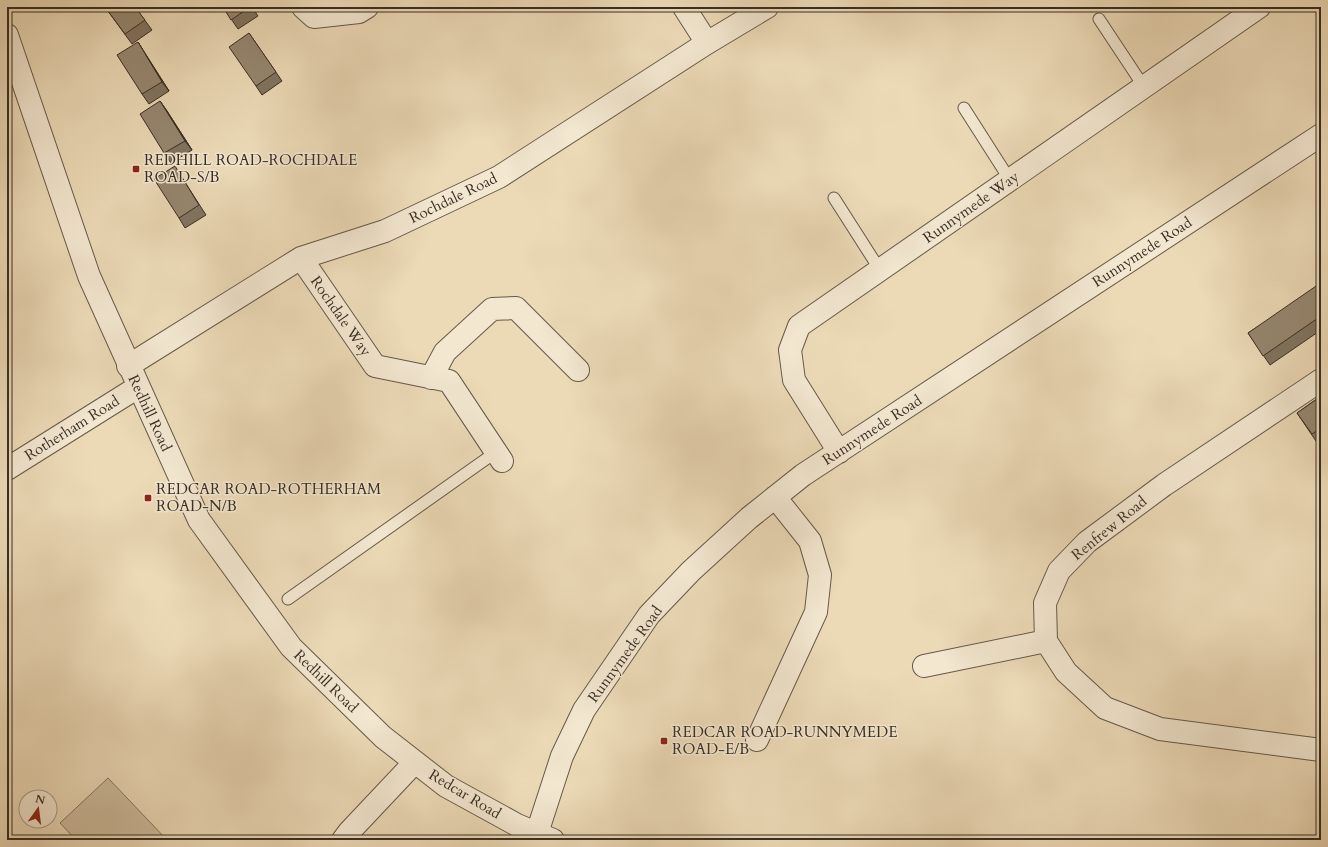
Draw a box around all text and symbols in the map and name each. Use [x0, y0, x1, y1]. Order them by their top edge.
place label: REDHILL ROAD-ROCHDALE ROAD-S/B [144, 150, 357, 187]
marker: REDHILL ROAD-ROCHDALE ROAD-S/B [131, 164, 141, 174]
street label: Runnymede Way [919, 166, 1023, 248]
street label: Rochdale Road [406, 168, 500, 228]
street label: Runnymede Road [1088, 212, 1196, 292]
street label: Rochdale Way [306, 272, 376, 360]
street label: Redhill Road [124, 371, 176, 455]
street label: Runnymede Road [818, 390, 926, 470]
street label: Rotherham Road [21, 391, 123, 465]
place label: REDCAR ROAD-ROTHERHAM ROAD-N/B [156, 479, 381, 516]
street label: Renfrew Road [1067, 491, 1151, 565]
marker: REDCAR ROAD-ROTHERHAM ROAD-N/B [143, 493, 153, 503]
street label: Runnymede Road [583, 602, 667, 706]
street label: Redhill Road [289, 645, 363, 717]
place label: REDCAR ROAD-RUNNYMEDE ROAD-E/B [672, 722, 898, 759]
marker: REDCAR ROAD-RUNNYMEDE ROAD-E/B [659, 736, 669, 746]
street label: Redcar Road [425, 765, 505, 823]
north arrow [18, 789, 58, 829]
text: N [34, 791, 47, 808]

